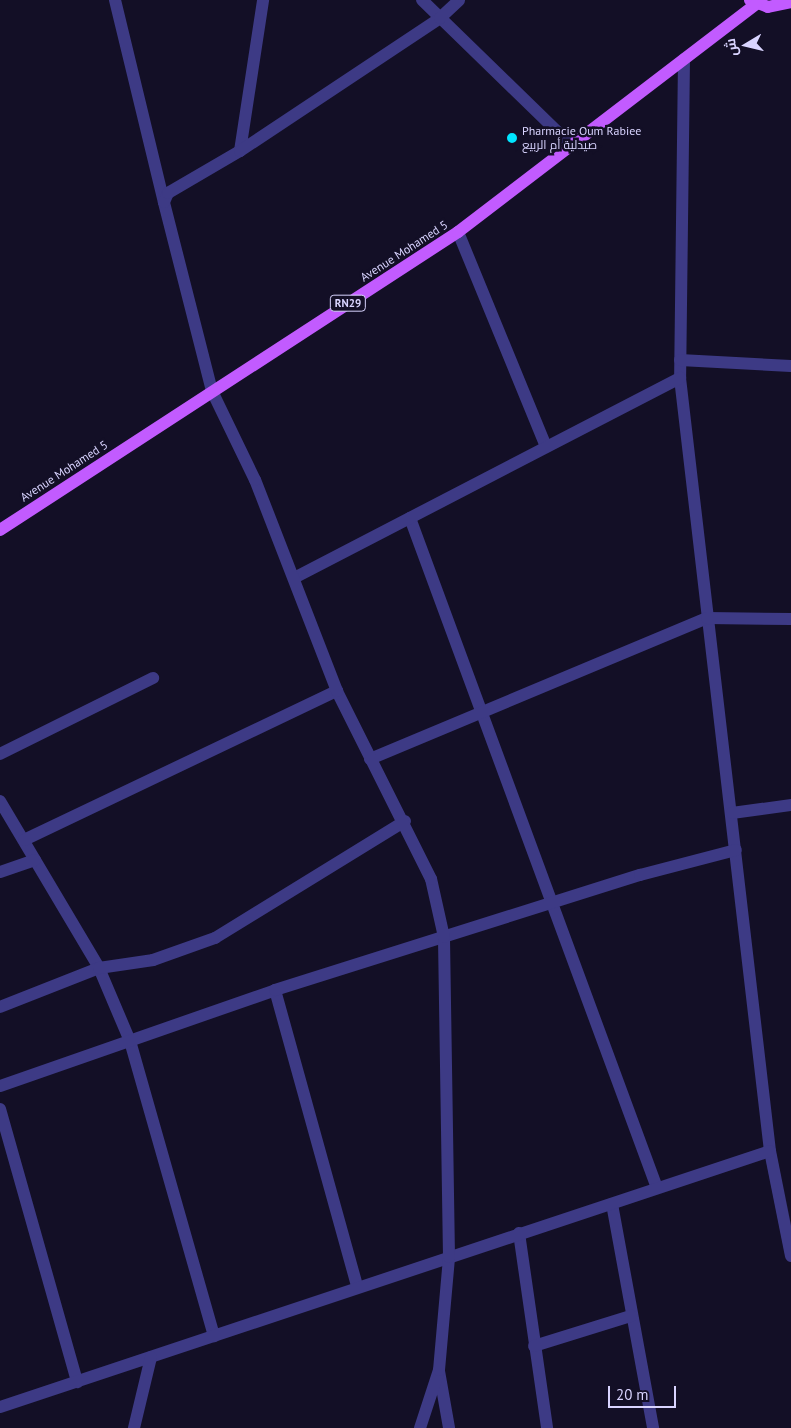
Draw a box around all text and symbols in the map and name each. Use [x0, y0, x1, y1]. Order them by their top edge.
north arrow [721, 20, 771, 70]
text: ش [721, 37, 741, 58]
place label: Pharmacie Oum Rabiee صيدلية أم الربيع [522, 124, 641, 152]
marker: Pharmacie Oum Rabiee صيدلية أم الربيع [506, 132, 518, 144]
street label: Avenue Mohamed 5 [358, 217, 450, 285]
road number: RN29 [329, 294, 367, 312]
street label: Avenue Mohamed 5 [18, 437, 110, 505]
scale bar [611, 1376, 678, 1408]
text: 20 m [616, 1385, 649, 1404]

